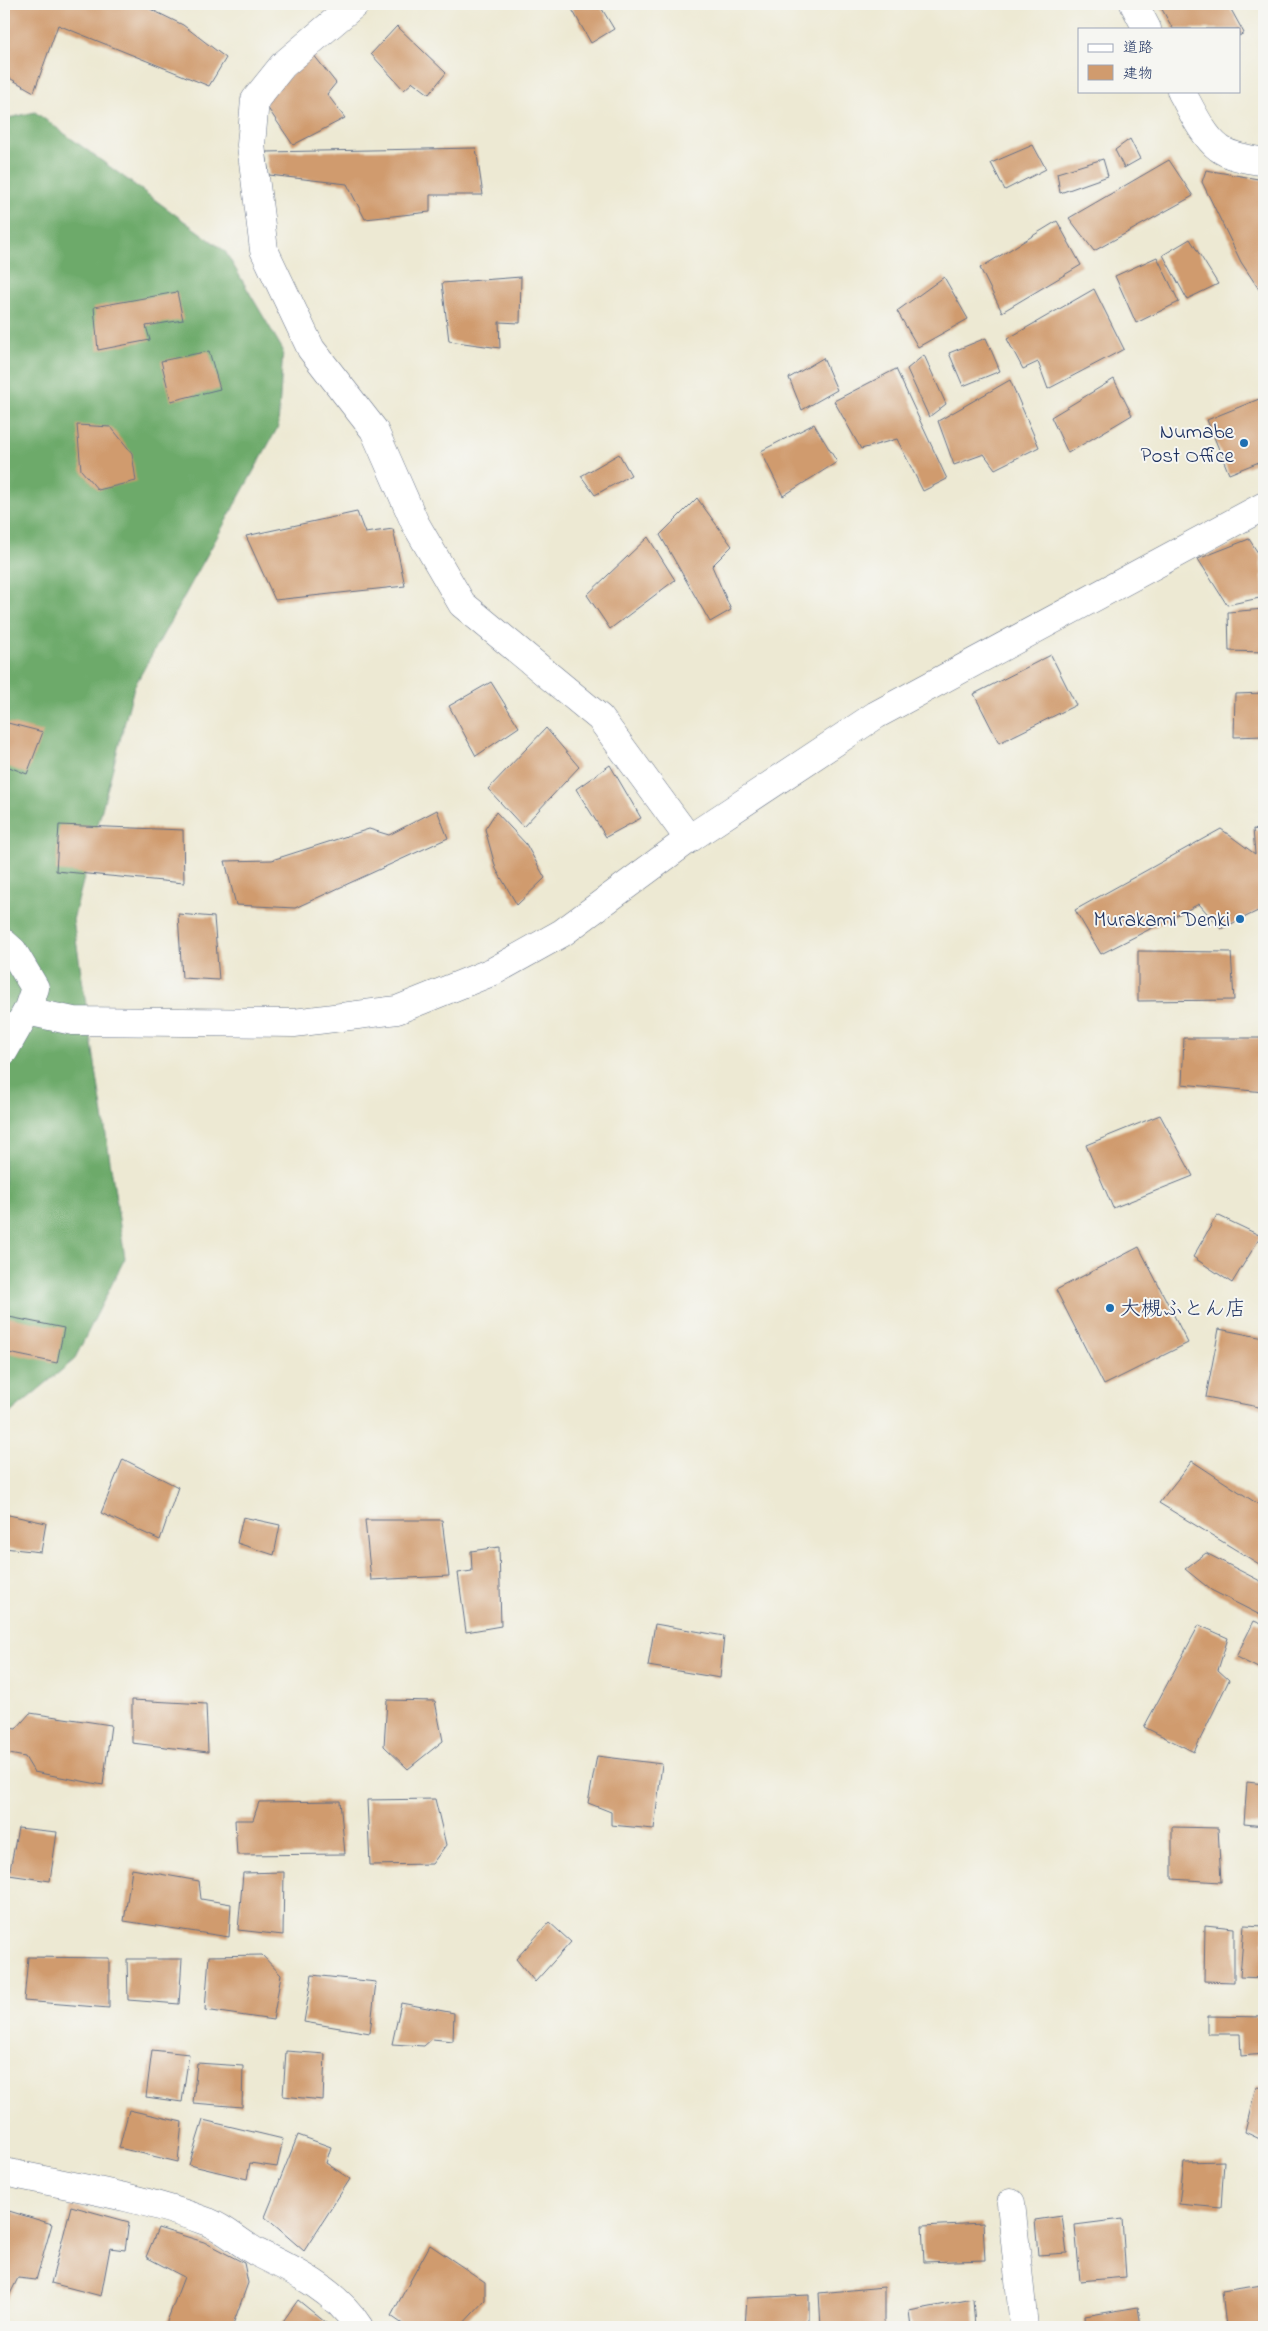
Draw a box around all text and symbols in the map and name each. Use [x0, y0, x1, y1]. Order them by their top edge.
legend [1078, 28, 1240, 92]
text: 道路 [1123, 37, 1153, 59]
text: 建物 [1123, 63, 1153, 85]
place label: Numabe Post Office [1141, 418, 1235, 472]
marker: Numabe Post Office [1238, 437, 1250, 449]
place label: Murakami Denki [1093, 906, 1230, 936]
marker: Murakami Denki [1234, 913, 1246, 925]
place label: 大槻ふとん店 [1120, 1295, 1246, 1325]
marker: 大槻ふとん店 [1104, 1302, 1116, 1314]

